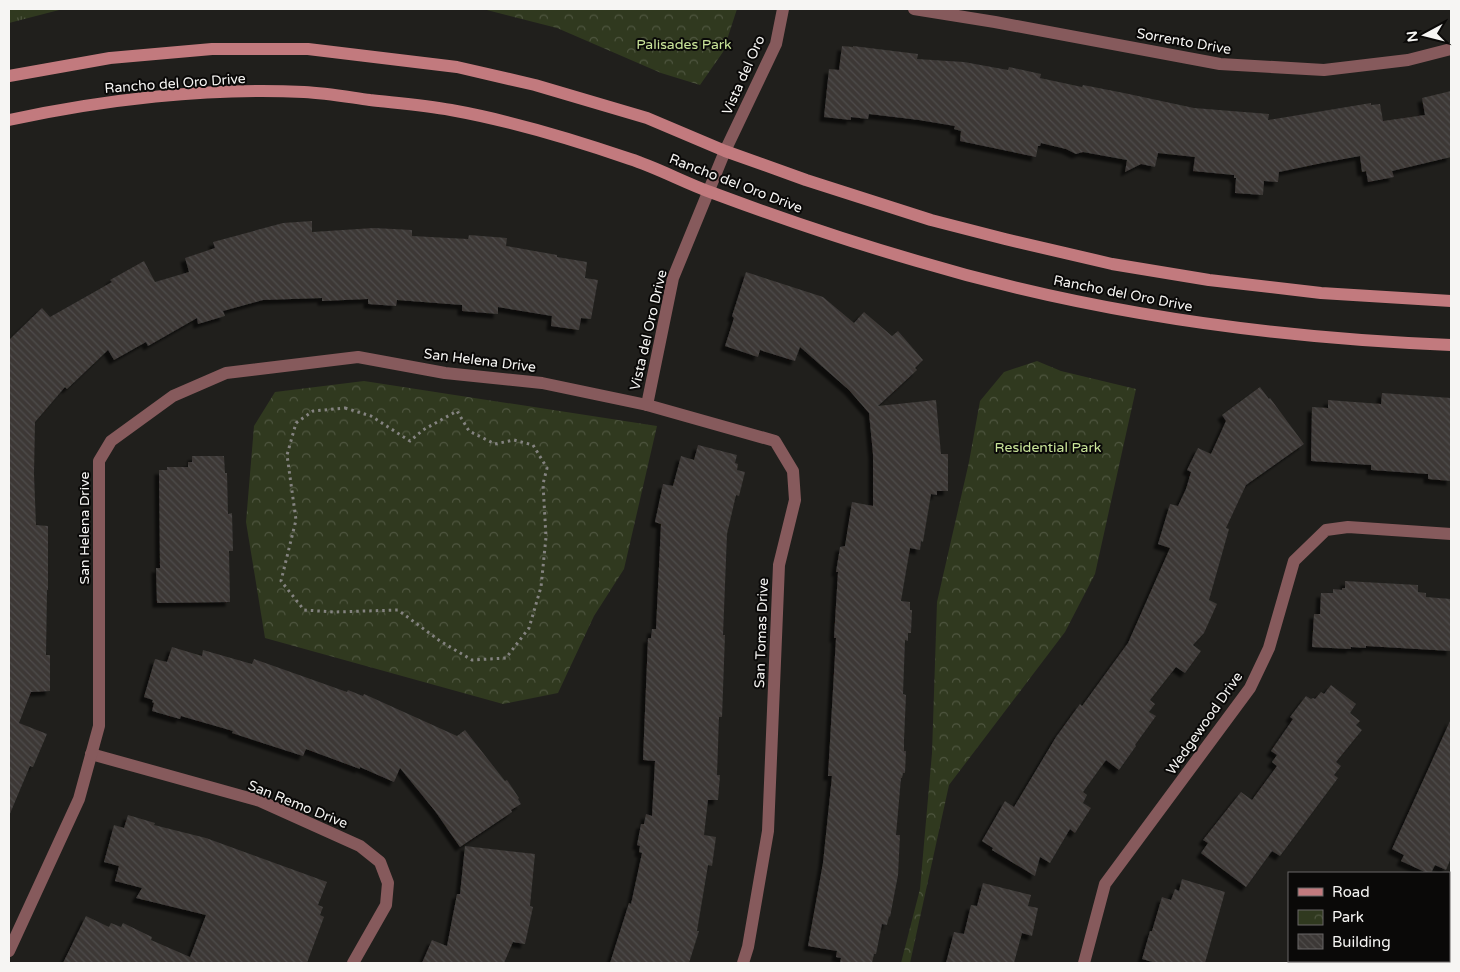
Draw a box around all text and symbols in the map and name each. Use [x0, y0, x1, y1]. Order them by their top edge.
north arrow [1400, 10, 1450, 60]
street label: Sorrento Drive [1135, 25, 1233, 58]
text: N [1403, 30, 1422, 43]
street label: Vista del Oro [718, 33, 769, 118]
park label: Palisades Park [636, 36, 732, 53]
street label: Rancho del Oro Drive [104, 70, 246, 97]
street label: Rancho del Oro Drive [667, 150, 805, 217]
street label: Vista del Oro Drive [626, 268, 671, 392]
street label: Rancho del Oro Drive [1052, 272, 1194, 315]
street label: San Helena Drive [423, 345, 537, 376]
park label: Residential Park [995, 439, 1102, 456]
street label: San Helena Drive [76, 471, 93, 584]
street label: San Tomas Drive [751, 578, 772, 688]
street label: Wedgewood Drive [1162, 668, 1246, 778]
street label: San Remo Drive [245, 777, 350, 832]
legend [1288, 872, 1450, 962]
text: Road [1332, 883, 1370, 901]
text: Park [1332, 908, 1364, 926]
text: Building [1332, 933, 1391, 951]

